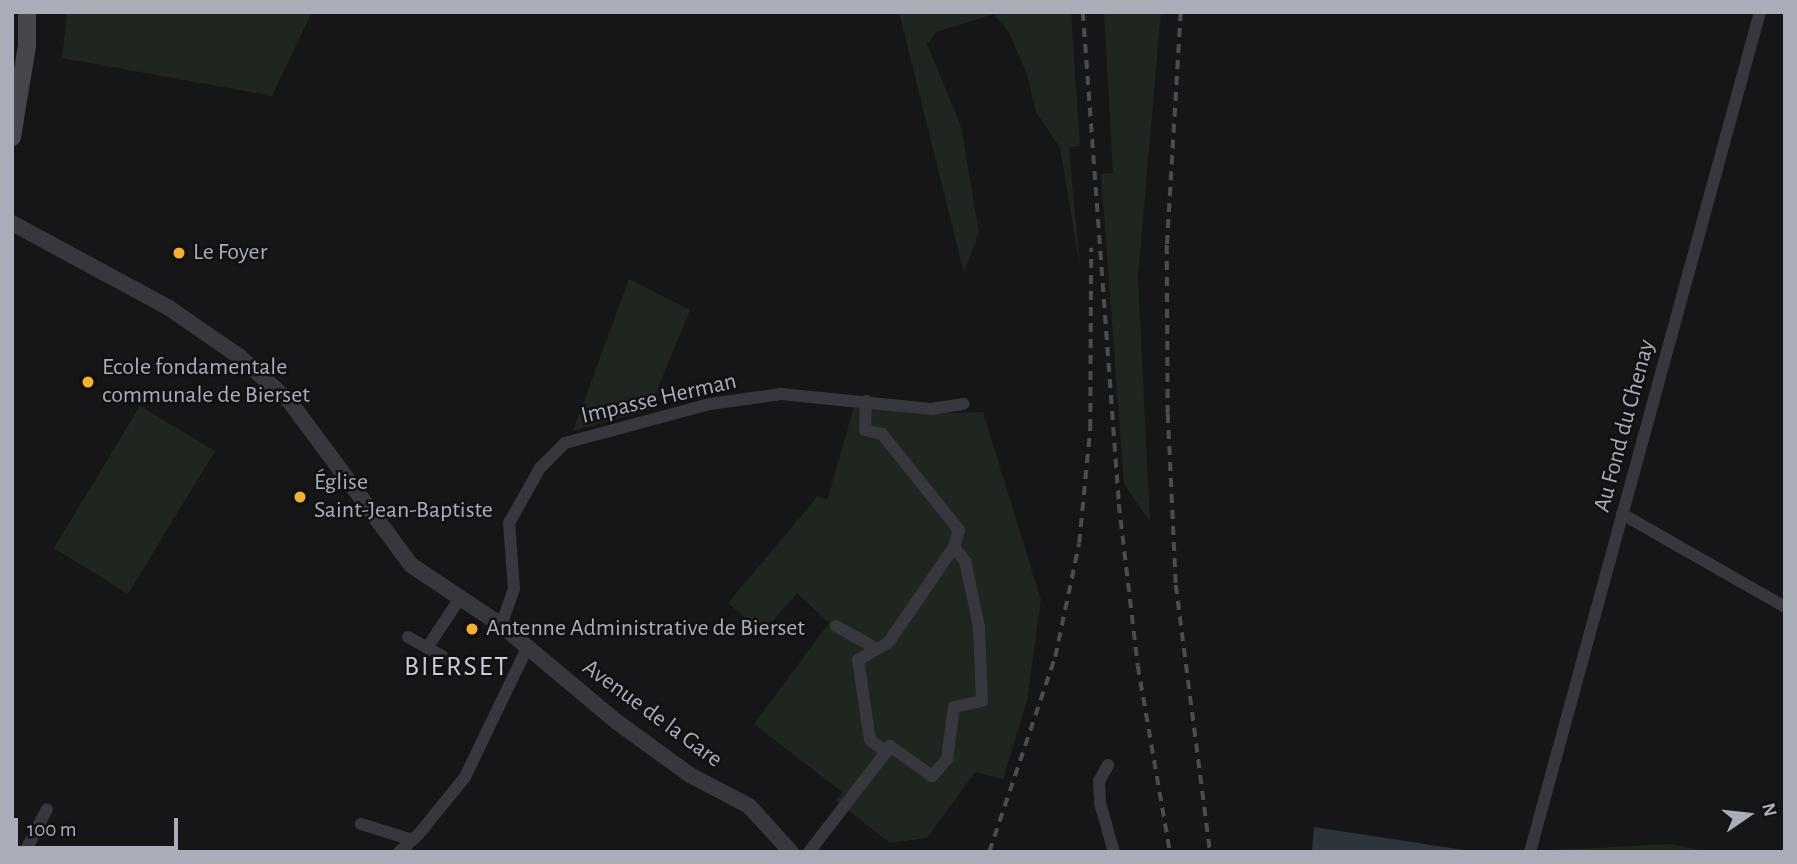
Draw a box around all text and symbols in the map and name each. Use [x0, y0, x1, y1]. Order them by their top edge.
place label: Le Foyer [193, 239, 267, 267]
marker: Le Foyer [171, 245, 187, 261]
street label: Au Fond du Chenay [1588, 337, 1662, 515]
place label: Ecole fondamentale communale de Bierset [102, 354, 310, 410]
street label: Impasse Herman [578, 367, 740, 431]
marker: Ecole fondamentale communale de Bierset [80, 374, 96, 390]
place label: Église Saint-Jean-Baptiste [314, 469, 493, 525]
marker: Église Saint-Jean-Baptiste [292, 489, 308, 505]
place label: Antenne Administrative de Bierset [486, 615, 805, 643]
marker: Antenne Administrative de Bierset [464, 621, 480, 637]
district label: BIERSET [405, 650, 509, 684]
street label: Avenue de la Gare [576, 654, 728, 774]
north arrow [1713, 780, 1783, 850]
text: N [1758, 801, 1780, 819]
scale bar [18, 804, 182, 848]
text: 100 m [27, 819, 77, 840]

